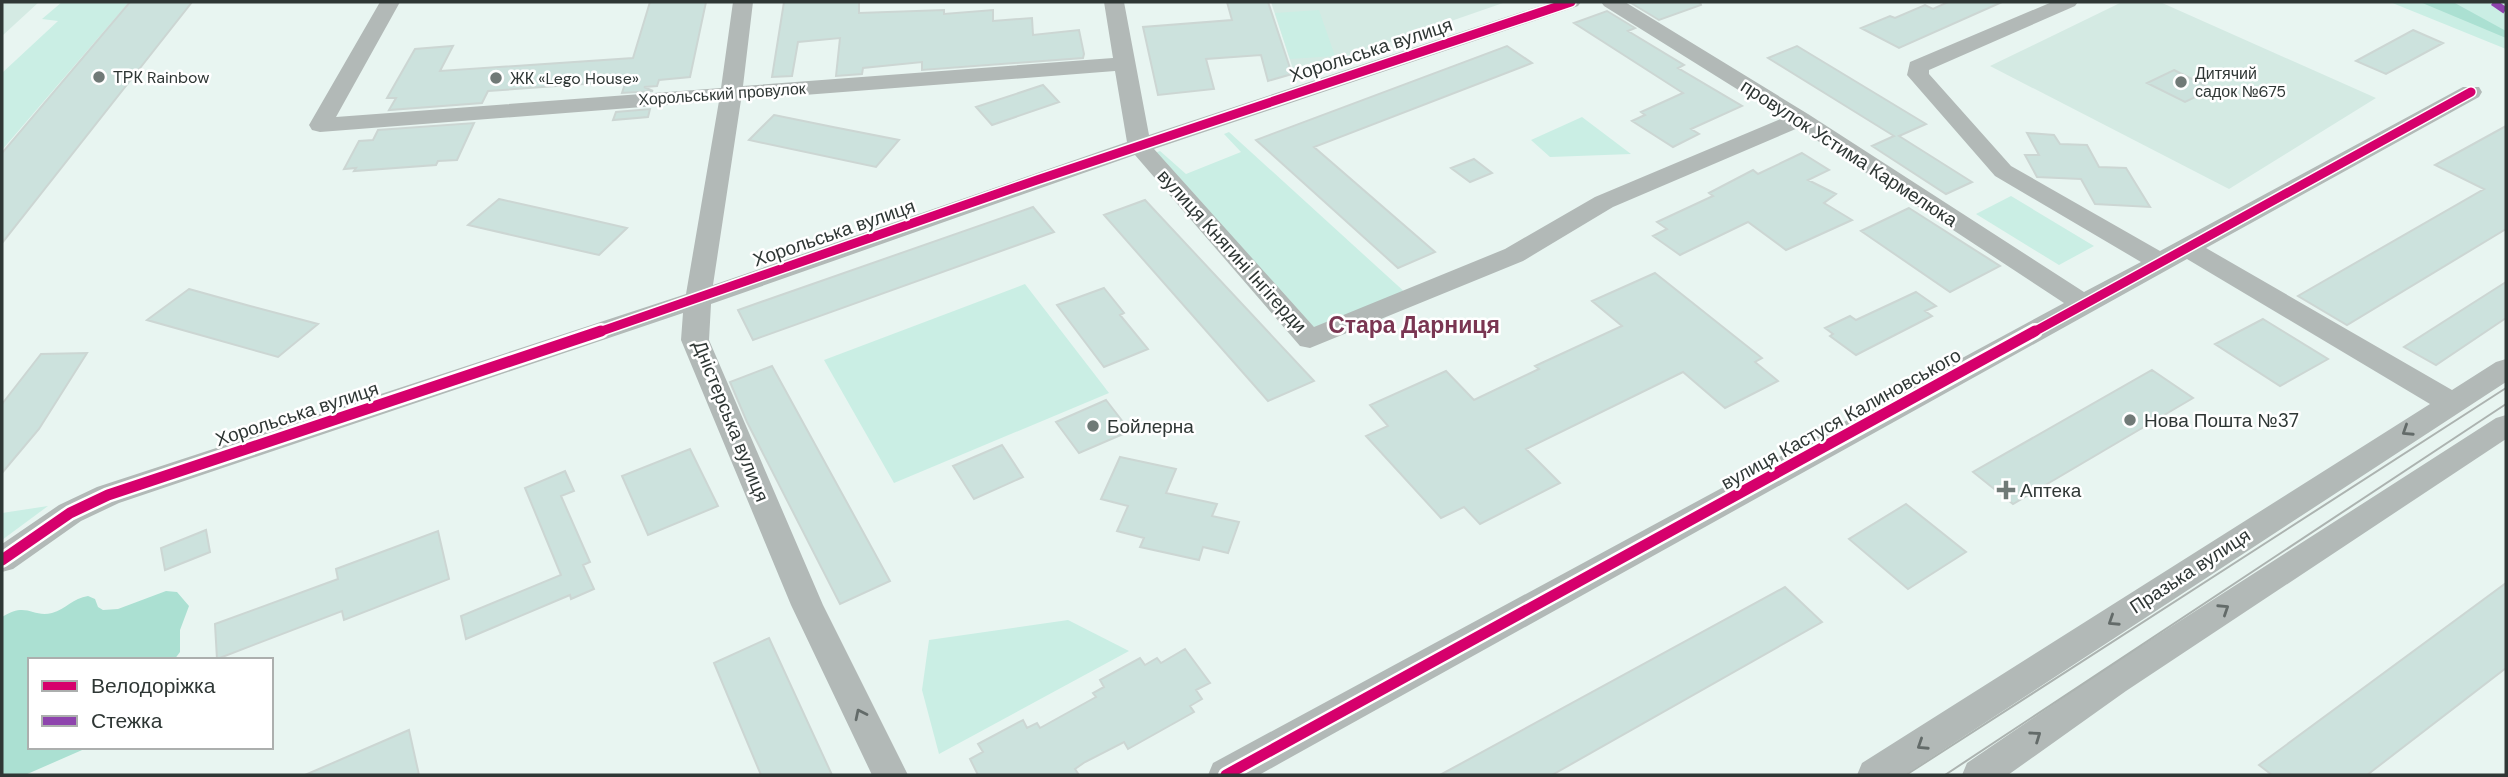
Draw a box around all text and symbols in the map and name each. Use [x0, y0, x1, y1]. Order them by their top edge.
street label: Хорольська вулиця [1286, 12, 1456, 88]
place label: Дитячий садок №675 [2195, 63, 2286, 102]
place label: ТРК Rainbow [113, 67, 209, 88]
place label: ЖК «Lego House» [510, 68, 639, 89]
marker: ТРК Rainbow [91, 69, 107, 85]
marker: ЖК «Lego House» [488, 70, 504, 86]
street label: провулок Устима Кармелюка [1736, 73, 1962, 233]
marker: Дитячий садок №675 [2173, 74, 2189, 90]
street label: Хорольський провулок [638, 78, 807, 110]
street label: вулиця Княгині Інгігерди [1152, 164, 1312, 338]
street label: Хорольська вулиця [750, 193, 918, 273]
district label: Стара Дарниця [1328, 310, 1500, 340]
street label: Дністерська вулиця [687, 337, 775, 505]
street label: вулиця Кастуся Калиновського [1717, 342, 1965, 496]
street label: Хорольська вулиця [212, 376, 382, 452]
place label: Нова Пошта №37 [2144, 408, 2299, 433]
marker: Нова Пошта №37 [2122, 412, 2138, 428]
place label: Бойлерна [1107, 414, 1194, 439]
marker: Бойлерна [1085, 418, 1101, 434]
one-way arrow [2402, 423, 2415, 436]
place label: Аптека [2020, 478, 2082, 503]
marker: Аптека [1998, 482, 2014, 498]
street label: Празька вулиця [2125, 523, 2255, 619]
one-way arrow [2217, 604, 2230, 617]
one-way arrow [2108, 613, 2121, 626]
legend [28, 658, 273, 749]
text: Велодоріжка [91, 672, 216, 700]
text: Стежка [91, 707, 163, 735]
one-way arrow [854, 709, 868, 721]
one-way arrow [2028, 732, 2041, 744]
one-way arrow [1917, 737, 1930, 749]

